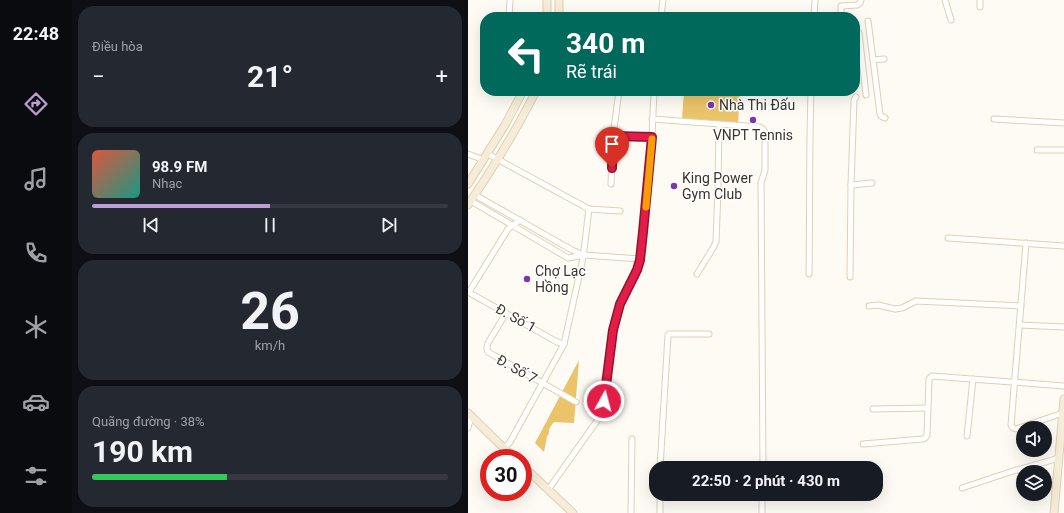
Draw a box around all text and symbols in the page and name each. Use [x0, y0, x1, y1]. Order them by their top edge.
text: 22:48 [13, 23, 59, 44]
text: 340 m [566, 27, 645, 60]
icon: left [500, 28, 552, 80]
text: Điều hòa [92, 39, 143, 54]
text: 21° [247, 59, 293, 94]
text: Rẽ trái [566, 61, 617, 82]
text: − [92, 64, 105, 89]
text: + [436, 64, 448, 89]
icon: directions [22, 90, 50, 118]
place label: Nhà Thi Đấu [719, 97, 795, 113]
marker: Nhà Thi Đấu [706, 100, 716, 110]
marker: VNPT Tennis [748, 115, 758, 125]
pin [595, 127, 629, 168]
place label: VNPT Tennis [713, 127, 793, 143]
icon: arrive [601, 133, 623, 155]
text: 98.9 FM [152, 158, 207, 176]
icon: music [22, 165, 50, 193]
place label: King Power Gym Club [682, 170, 753, 202]
text: Nhạc [152, 176, 182, 191]
marker: King Power Gym Club [669, 181, 679, 191]
icon: previous [140, 214, 162, 236]
icon: pause [259, 214, 281, 236]
icon: next [378, 214, 400, 236]
icon: phone [22, 239, 50, 267]
place label: Chợ Lạc Hồng [535, 263, 586, 295]
marker: Chợ Lạc Hồng [522, 274, 532, 284]
text: 26 [240, 281, 300, 342]
street label: Đ. Số 1 [493, 300, 539, 336]
icon: climate [22, 313, 50, 341]
text: km/h [255, 338, 285, 353]
street label: Đ. Số 7 [494, 351, 540, 387]
position arrow [583, 380, 625, 422]
icon: car [22, 388, 50, 416]
text: Quãng đường · 38% [92, 414, 205, 429]
map controls [1016, 421, 1052, 501]
button: sound [1016, 421, 1052, 457]
text: 190 km [92, 434, 193, 469]
speed limit sign: 30 [480, 449, 532, 501]
icon: filters [22, 462, 50, 490]
button: layers [1016, 465, 1052, 501]
text: 22:50 · 2 phút · 430 m [692, 472, 840, 490]

